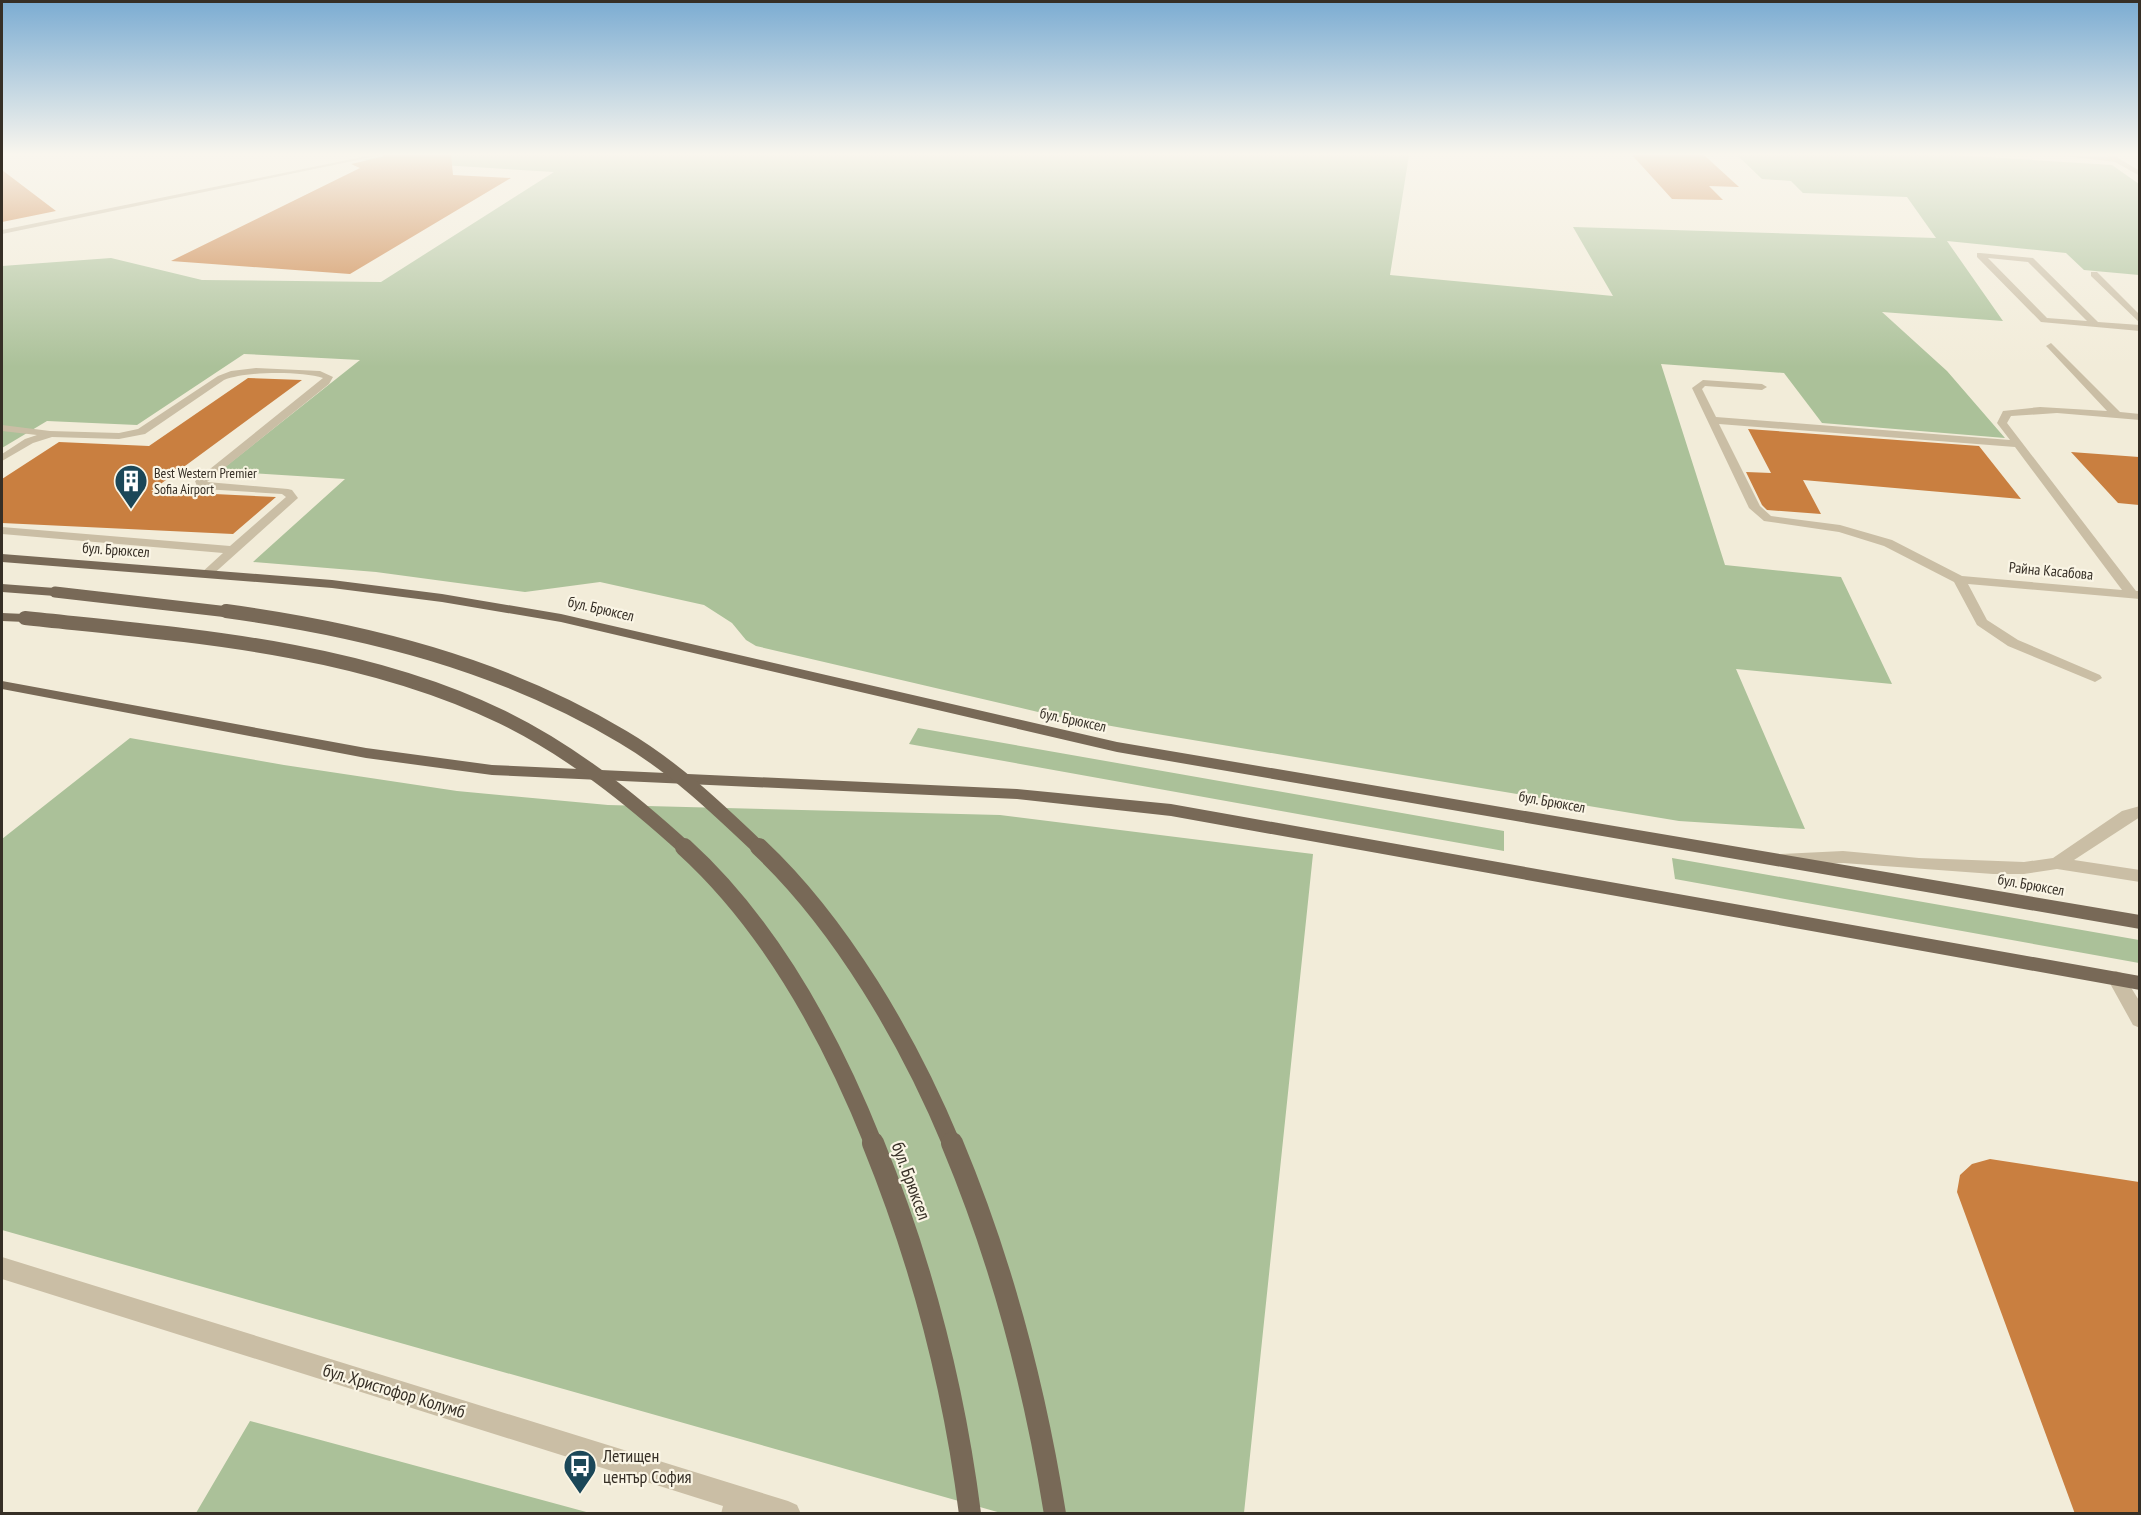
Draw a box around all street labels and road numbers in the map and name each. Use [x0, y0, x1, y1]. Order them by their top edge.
street label: бул. Брюксел [82, 538, 150, 561]
street label: Райна Касабова [2008, 557, 2094, 584]
street label: бул. Брюксел [566, 592, 636, 625]
street label: бул. Брюксел [1038, 703, 1108, 736]
street label: бул. Брюксел [1517, 786, 1587, 817]
street label: бул. Брюксел [1996, 869, 2066, 900]
street label: бул. Брюксел [887, 1139, 936, 1223]
street label: бул. Христофор Колумб [320, 1358, 468, 1423]

